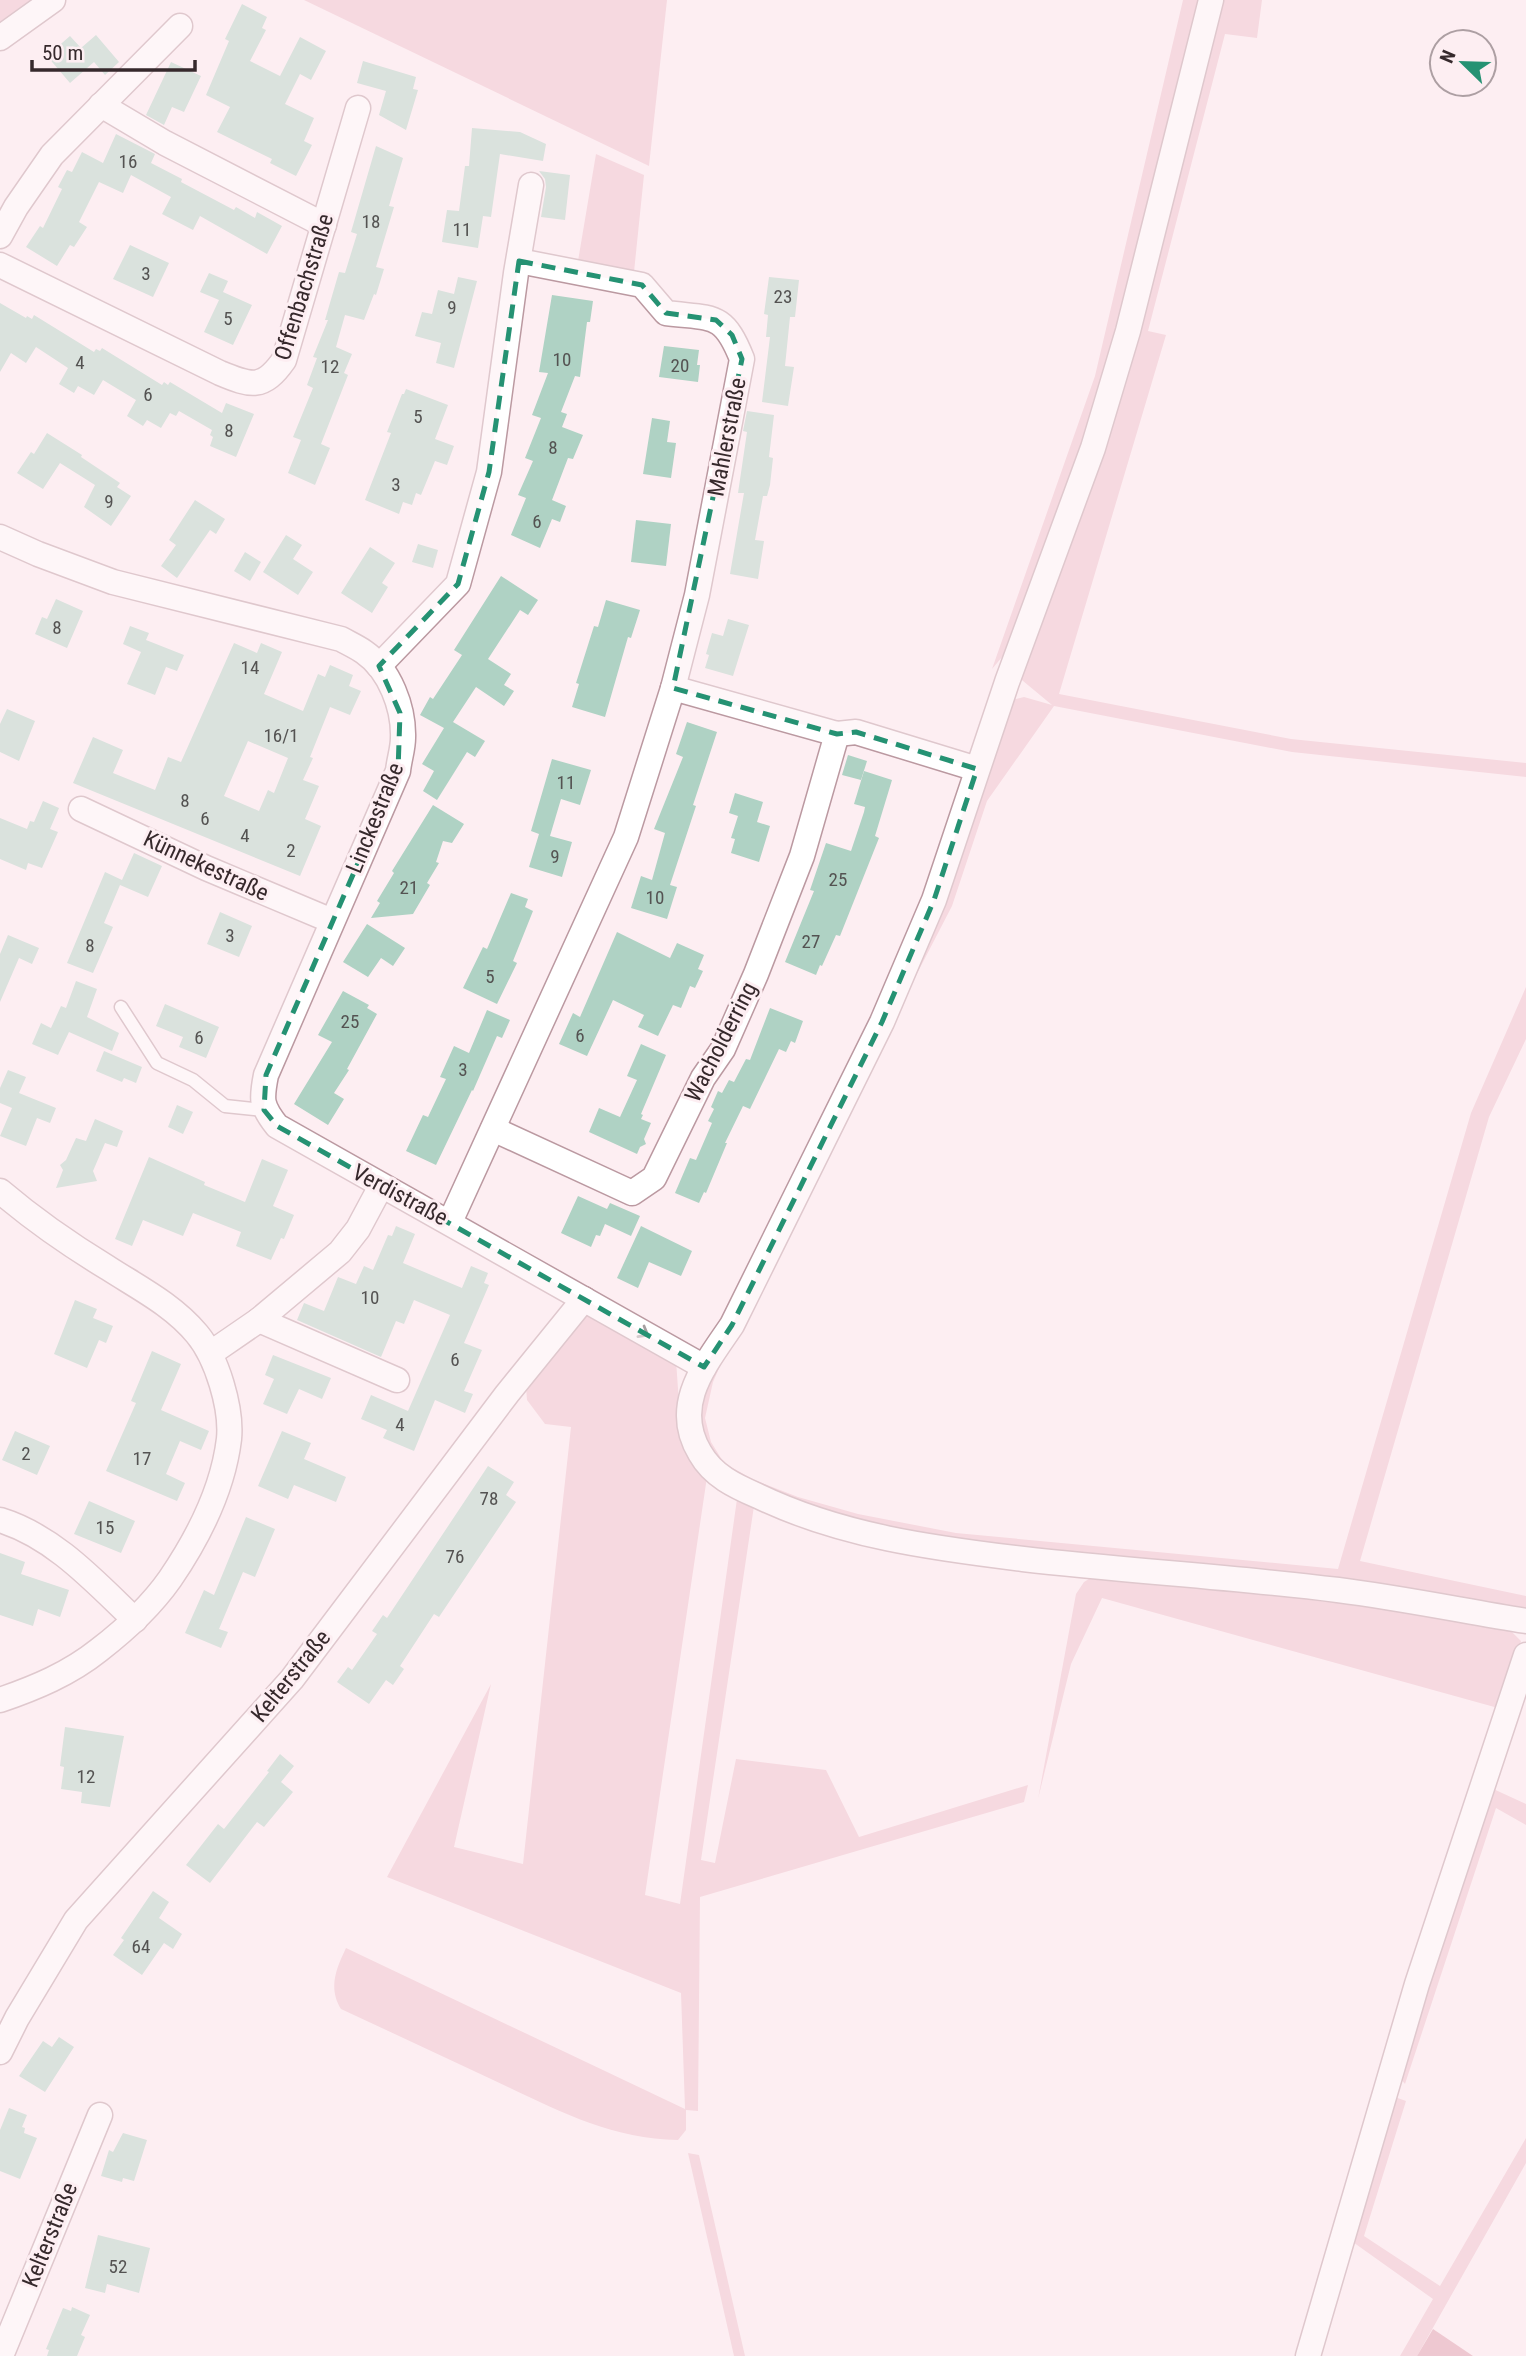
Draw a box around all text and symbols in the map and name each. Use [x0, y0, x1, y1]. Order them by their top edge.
scale bar [32, 28, 194, 72]
north arrow [1428, 28, 1498, 98]
text: 50 m [42, 41, 83, 65]
text: N [1435, 47, 1461, 66]
house number: 16 [119, 150, 137, 173]
street label: Offenbachstraße [269, 210, 339, 364]
house number: 18 [362, 210, 380, 233]
house number: 11 [453, 218, 471, 241]
house number: 3 [141, 262, 151, 285]
house number: 23 [774, 285, 792, 308]
house number: 9 [447, 296, 457, 319]
house number: 5 [223, 307, 233, 330]
house number: 10 [553, 348, 571, 371]
house number: 4 [75, 351, 85, 374]
house number: 20 [671, 354, 689, 377]
house number: 12 [321, 355, 339, 378]
street label: Mahlerstraße [702, 375, 752, 499]
house number: 6 [143, 383, 153, 406]
house number: 5 [413, 405, 423, 428]
house number: 8 [224, 419, 234, 442]
house number: 8 [548, 436, 558, 459]
house number: 3 [391, 473, 401, 496]
house number: 9 [104, 490, 114, 513]
house number: 6 [532, 510, 542, 533]
house number: 8 [52, 616, 62, 639]
house number: 14 [241, 656, 259, 679]
house number: 16/1 [263, 724, 299, 747]
street label: Linckestraße [341, 759, 409, 877]
house number: 11 [557, 771, 575, 794]
house number: 8 [180, 789, 190, 812]
house number: 6 [200, 807, 210, 830]
house number: 4 [240, 824, 250, 847]
street label: Künnekestraße [139, 825, 273, 907]
house number: 2 [286, 839, 296, 862]
house number: 9 [550, 845, 560, 868]
house number: 25 [829, 868, 847, 891]
house number: 21 [400, 876, 418, 899]
house number: 10 [646, 886, 664, 909]
house number: 3 [225, 924, 235, 947]
house number: 27 [802, 930, 820, 953]
house number: 8 [85, 934, 95, 957]
house number: 5 [485, 965, 495, 988]
street label: Wacholderring [679, 978, 763, 1106]
house number: 25 [341, 1010, 359, 1033]
house number: 6 [575, 1024, 585, 1047]
house number: 6 [194, 1026, 204, 1049]
house number: 3 [458, 1058, 468, 1081]
street label: Verdistraße [348, 1159, 452, 1231]
house number: 10 [361, 1286, 379, 1309]
one-way arrow [636, 1325, 649, 1338]
house number: 6 [450, 1348, 460, 1371]
house number: 4 [395, 1413, 405, 1436]
house number: 2 [21, 1442, 31, 1465]
house number: 17 [133, 1447, 151, 1470]
house number: 78 [480, 1487, 498, 1510]
house number: 15 [96, 1516, 114, 1539]
house number: 76 [446, 1545, 464, 1568]
street label: Kelterstraße [246, 1625, 336, 1727]
house number: 12 [77, 1765, 95, 1788]
house number: 64 [132, 1935, 150, 1958]
street label: Kelterstraße [17, 2179, 83, 2291]
house number: 52 [109, 2255, 127, 2278]

